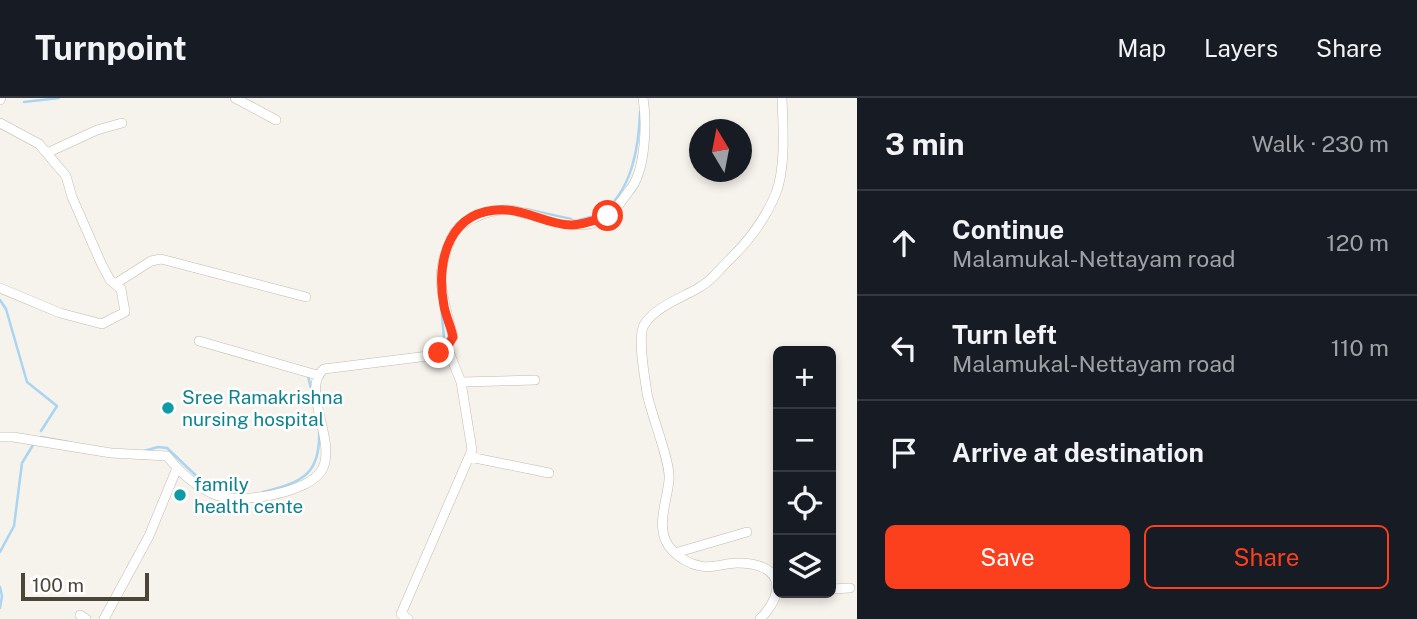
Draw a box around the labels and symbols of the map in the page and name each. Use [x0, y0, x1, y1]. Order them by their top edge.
north arrow [689, 119, 752, 182]
route start [592, 200, 623, 231]
route end [423, 337, 454, 368]
place label: Sree Ramakrishna nursing hospital [182, 386, 343, 430]
marker: Sree Ramakrishna nursing hospital [160, 400, 176, 416]
place label: family health cente [194, 473, 303, 517]
marker: family health cente [172, 487, 188, 503]
scale bar [21, 570, 149, 602]

